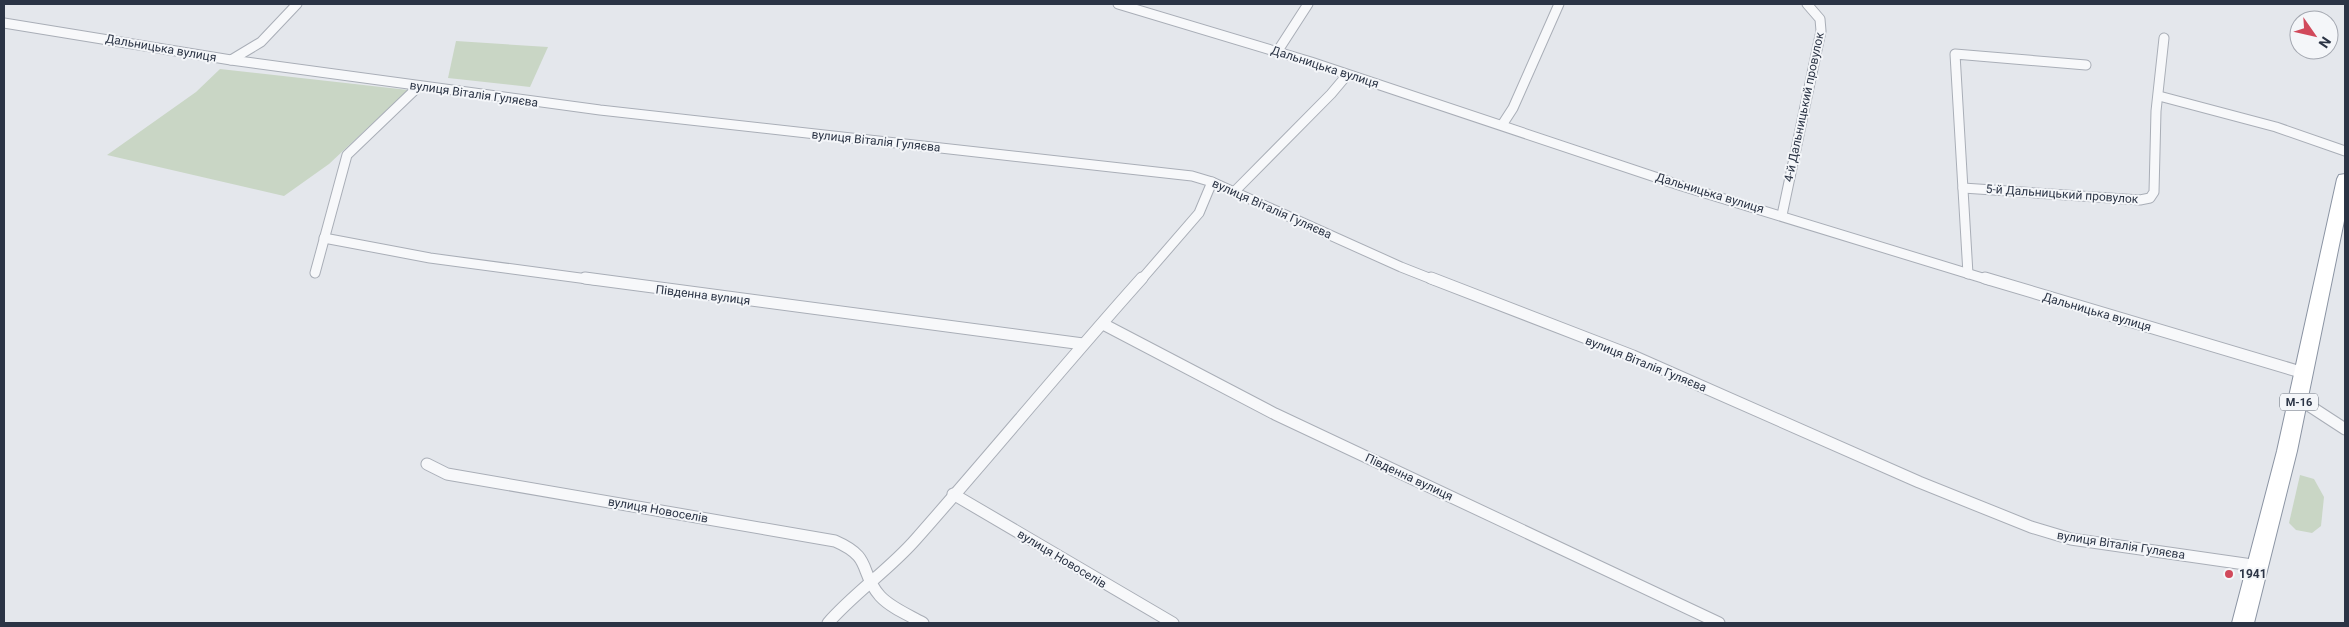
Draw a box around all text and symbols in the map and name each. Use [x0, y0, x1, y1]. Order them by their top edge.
north arrow [2289, 10, 2339, 60]
street label: 4-й Дальницький провулок [1781, 30, 1827, 183]
street label: Дальницька вулиця [104, 31, 218, 65]
text: N [2315, 34, 2334, 51]
street label: Дальницька вулиця [1269, 43, 1381, 91]
street label: вулиця Віталія Гуляєва [409, 78, 539, 110]
street label: вулиця Віталія Гуляєва [811, 127, 941, 155]
street label: Дальницька вулиця [1654, 170, 1766, 216]
street label: вулиця Віталія Гуляєва [1210, 176, 1334, 242]
street label: 5-й Дальницький провулок [1985, 182, 2139, 206]
street label: Південна вулиця [655, 282, 751, 308]
street label: Дальницька вулиця [2041, 290, 2153, 334]
street label: вулиця Віталія Гуляєва [1583, 333, 1709, 395]
road number: М-16 [2280, 394, 2318, 411]
street label: Південна вулиця [1363, 451, 1455, 503]
street label: вулиця Новоселів [607, 494, 709, 526]
street label: вулиця Новоселів [1015, 527, 1109, 591]
street label: вулиця Віталія Гуляєва [2056, 528, 2186, 562]
place label: 1941 [2239, 567, 2267, 581]
marker: 1941 [2223, 568, 2235, 580]

